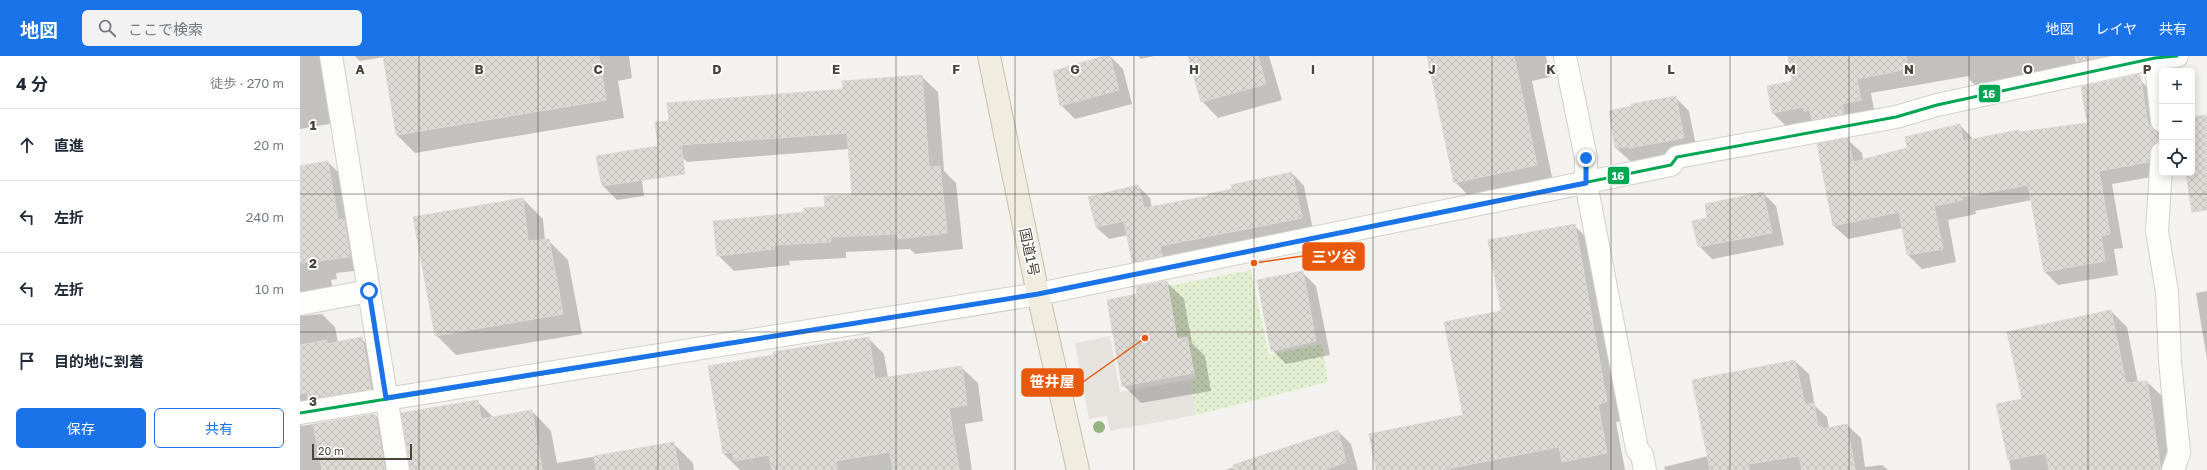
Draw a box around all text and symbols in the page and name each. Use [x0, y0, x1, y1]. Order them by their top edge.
search box [82, 10, 362, 46]
icon: search [96, 17, 118, 39]
text: 地図 [20, 18, 58, 41]
text: ここで検索 [128, 20, 203, 38]
text: 地図 [2045, 20, 2073, 37]
text: レイヤ [2095, 20, 2137, 37]
text: 共有 [2159, 20, 2187, 37]
text: A [355, 61, 365, 77]
text: B [474, 61, 484, 77]
text: C [593, 61, 603, 77]
text: D [712, 61, 722, 77]
text: E [832, 61, 840, 77]
text: F [952, 61, 960, 77]
text: G [1070, 61, 1080, 77]
text: H [1189, 61, 1199, 77]
text: I [1311, 61, 1315, 77]
text: J [1428, 61, 1436, 77]
text: K [1546, 61, 1556, 77]
text: L [1667, 61, 1675, 77]
text: M [1784, 61, 1796, 77]
text: N [1904, 61, 1914, 77]
text: O [2023, 61, 2033, 77]
text: P [2143, 61, 2152, 77]
map controls [2159, 68, 2195, 176]
button: + [2159, 68, 2195, 104]
text: 4 分 [16, 73, 48, 94]
text: 徒歩 · 270 m [210, 75, 284, 91]
line badge: 16 [1978, 84, 2001, 103]
text: 16 [1983, 87, 1995, 100]
button: − [2159, 104, 2195, 140]
text: 1 [310, 117, 317, 133]
icon: ahead [16, 134, 38, 156]
text: 直進 [54, 136, 84, 154]
text: 20 m [254, 137, 284, 153]
button: locate [2159, 140, 2195, 176]
route end [1577, 149, 1595, 167]
line badge: 16 [1607, 166, 1630, 185]
text: 16 [1612, 169, 1624, 182]
icon: left [16, 206, 38, 228]
text: 左折 [54, 208, 84, 226]
text: 240 m [246, 209, 284, 225]
street label: 国道1号 [1017, 226, 1043, 278]
callout: 三ツ谷 [1303, 243, 1364, 270]
text: 三ツ谷 [1311, 247, 1357, 265]
text: 2 [309, 255, 317, 271]
icon: left [16, 278, 38, 300]
text: 左折 [54, 280, 84, 298]
text: 10 m [255, 281, 284, 297]
route start [360, 282, 378, 300]
icon: arrive [16, 350, 38, 372]
text: 目的地に到着 [54, 352, 144, 370]
callout: 笹井屋 [1022, 369, 1083, 396]
text: 笹井屋 [1029, 372, 1075, 390]
text: 3 [309, 393, 317, 409]
button: 保存 [16, 408, 146, 448]
button: 共有 [154, 408, 284, 448]
scale bar [312, 442, 412, 461]
text: 20 m [318, 444, 344, 457]

